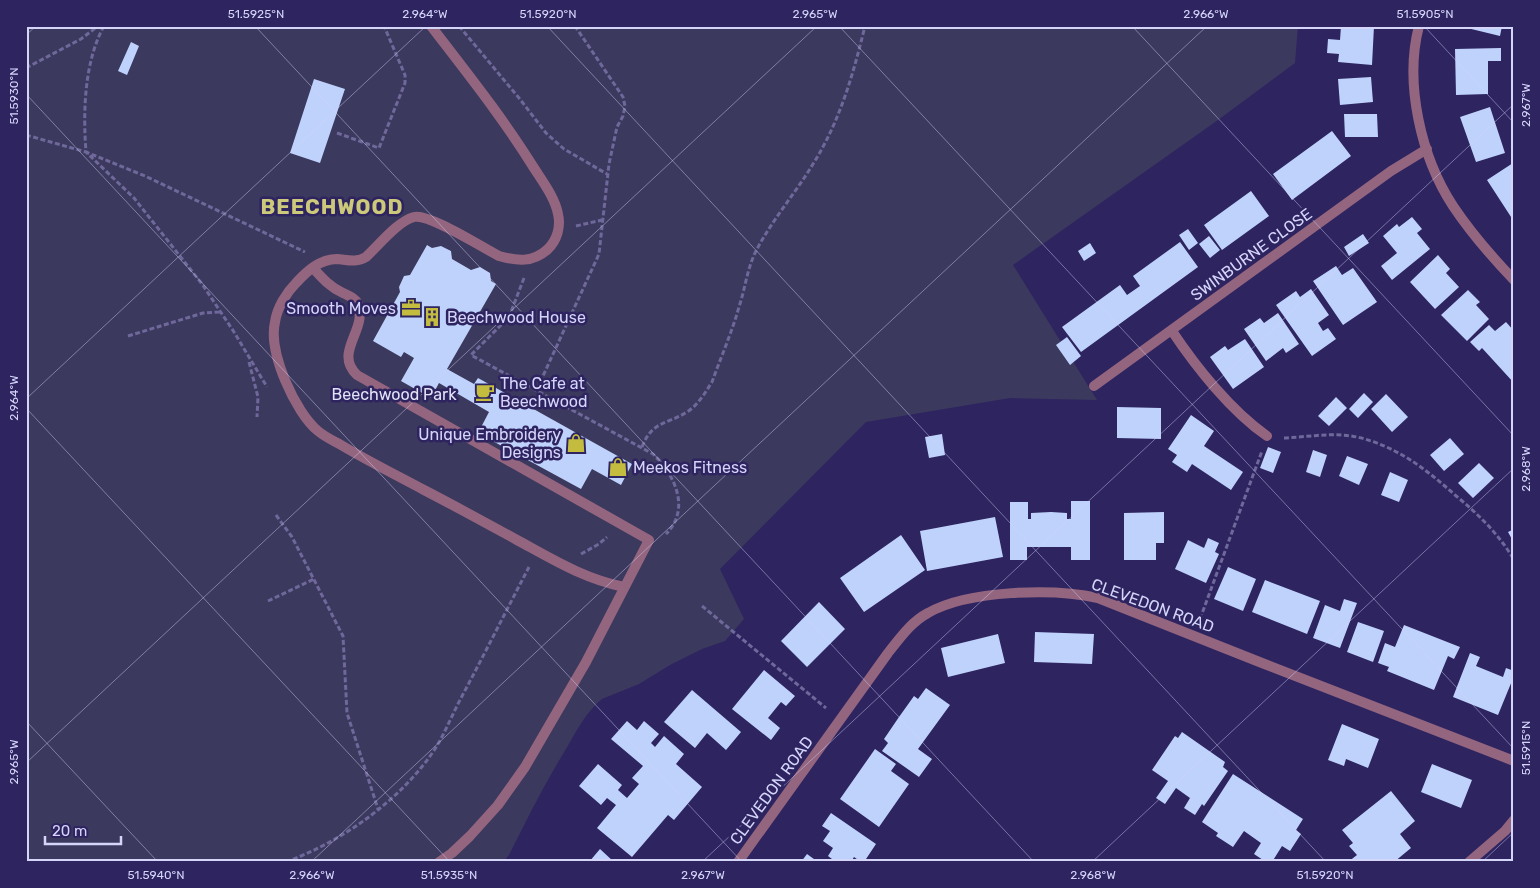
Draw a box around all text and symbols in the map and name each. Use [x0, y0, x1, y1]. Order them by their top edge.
text: 51.5925°N [228, 7, 284, 21]
text: 2.964°W [402, 7, 448, 21]
text: 51.5920°N [519, 7, 577, 21]
text: 2.965°W [792, 7, 838, 21]
text: 2.966°W [1183, 7, 1229, 21]
text: 51.5905°N [1396, 7, 1454, 21]
text: 51.5930°N [7, 68, 21, 125]
text: 2.967°W [1519, 83, 1533, 127]
district label: BEECHWOOD [260, 194, 404, 219]
street label: SWINBURNE CLOSE [1187, 204, 1316, 305]
office icon: Smooth Moves [400, 297, 422, 319]
place label: Smooth Moves [286, 299, 396, 318]
building icon: Beechwood House [421, 306, 443, 328]
place label: Beechwood House [447, 308, 586, 327]
place label: The Cafe at Beechwood [500, 374, 588, 411]
text: 2.964°W [7, 375, 21, 421]
cafe icon: The Cafe at Beechwood [474, 381, 496, 403]
park label: Beechwood Park [332, 385, 457, 404]
place label: Unique Embroidery Designs [418, 425, 561, 462]
shop icon: Unique Embroidery Designs [565, 432, 587, 454]
text: 2.968°W [1519, 446, 1533, 492]
shop icon: Meekos Fitness [607, 456, 629, 478]
place label: Meekos Fitness [633, 458, 747, 477]
street label: CLEVEDON ROAD [1089, 574, 1217, 636]
text: 51.5915°N [1519, 721, 1533, 775]
street label: CLEVEDON ROAD [726, 732, 817, 848]
text: 2.965°W [7, 739, 21, 785]
scale bar [45, 813, 121, 845]
text: 20 m [52, 822, 87, 840]
text: 51.5940°N [127, 868, 185, 882]
text: 2.966°W [289, 868, 335, 882]
text: 51.5935°N [421, 868, 477, 882]
text: 2.967°W [681, 868, 725, 882]
text: 2.968°W [1070, 868, 1116, 882]
text: 51.5920°N [1296, 868, 1354, 882]

